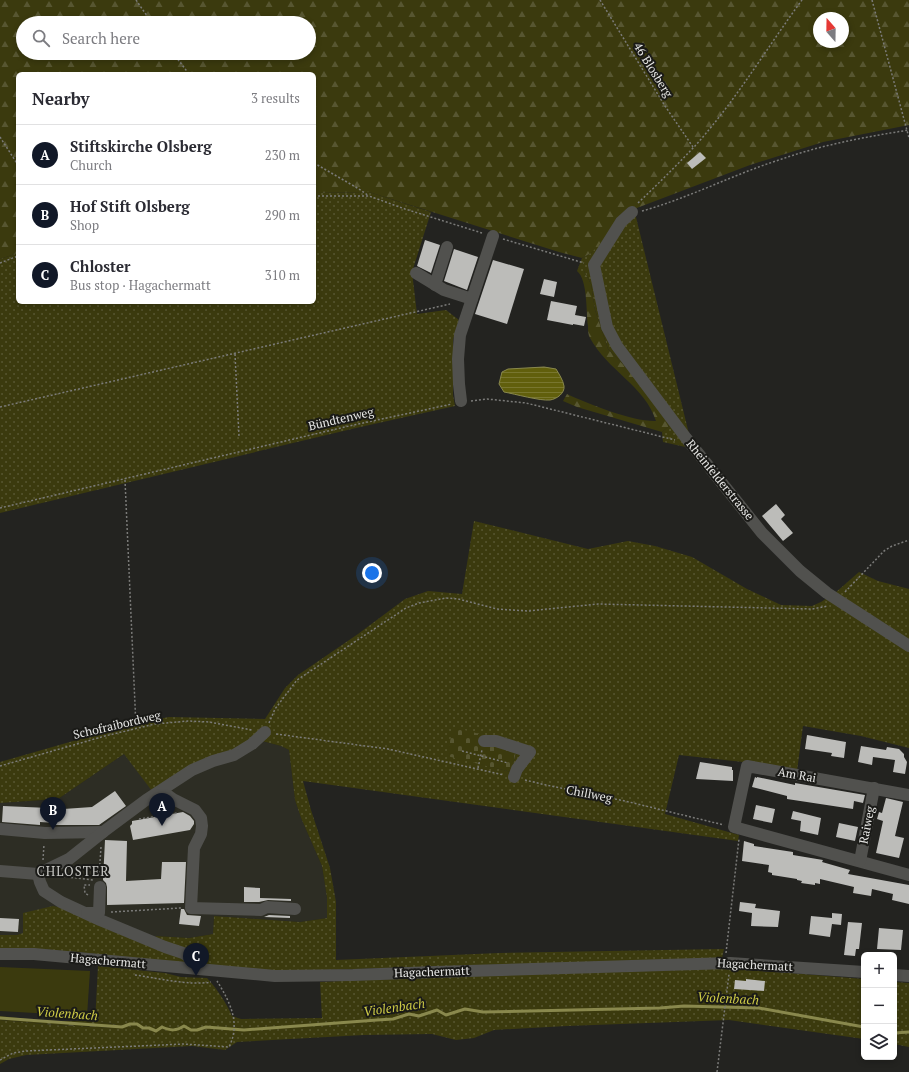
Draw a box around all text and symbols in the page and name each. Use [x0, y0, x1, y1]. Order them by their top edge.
north arrow [813, 12, 849, 48]
search box [16, 16, 316, 60]
icon: search [30, 27, 52, 49]
text: Search here [62, 28, 140, 48]
street label: 46 Blosberg [631, 39, 677, 101]
text: Nearby [32, 87, 90, 110]
text: 3 results [251, 89, 300, 107]
text: Stiftskirche Olsberg [70, 136, 212, 156]
text: A [40, 146, 50, 164]
text: 230 m [265, 146, 300, 164]
text: Church [70, 156, 112, 174]
text: Hof Stift Olsberg [70, 196, 190, 216]
text: B [41, 206, 49, 224]
text: 290 m [265, 206, 300, 224]
text: Shop [70, 216, 99, 234]
text: Chloster [70, 256, 131, 276]
text: C [41, 266, 49, 284]
text: 310 m [265, 266, 300, 284]
text: Bus stop · Hagachermatt [70, 276, 211, 294]
street label: Bündtenweg [307, 404, 376, 433]
street label: Rheinfelderstrasse [683, 436, 757, 523]
your location [362, 563, 382, 583]
street label: Schofraibordweg [72, 707, 163, 742]
street label: Am Rai [777, 764, 818, 785]
street label: Chillweg [565, 782, 614, 805]
pin: A [149, 793, 175, 826]
pin: B [40, 797, 66, 830]
street label: Raiweg [855, 804, 878, 845]
district label: CHLOSTER [36, 862, 110, 880]
pin: C [183, 943, 209, 976]
street label: Hagachermatt [70, 950, 147, 971]
map controls [861, 952, 897, 1060]
button: + [861, 952, 897, 988]
street label: Hagachermatt [717, 955, 794, 974]
street label: Hagachermatt [394, 963, 471, 980]
water label: Violenbach [697, 987, 759, 1009]
button: − [861, 988, 897, 1024]
water label: Violenbach [362, 994, 426, 1020]
water label: Violenbach [35, 1002, 99, 1024]
button: layers [861, 1024, 897, 1060]

